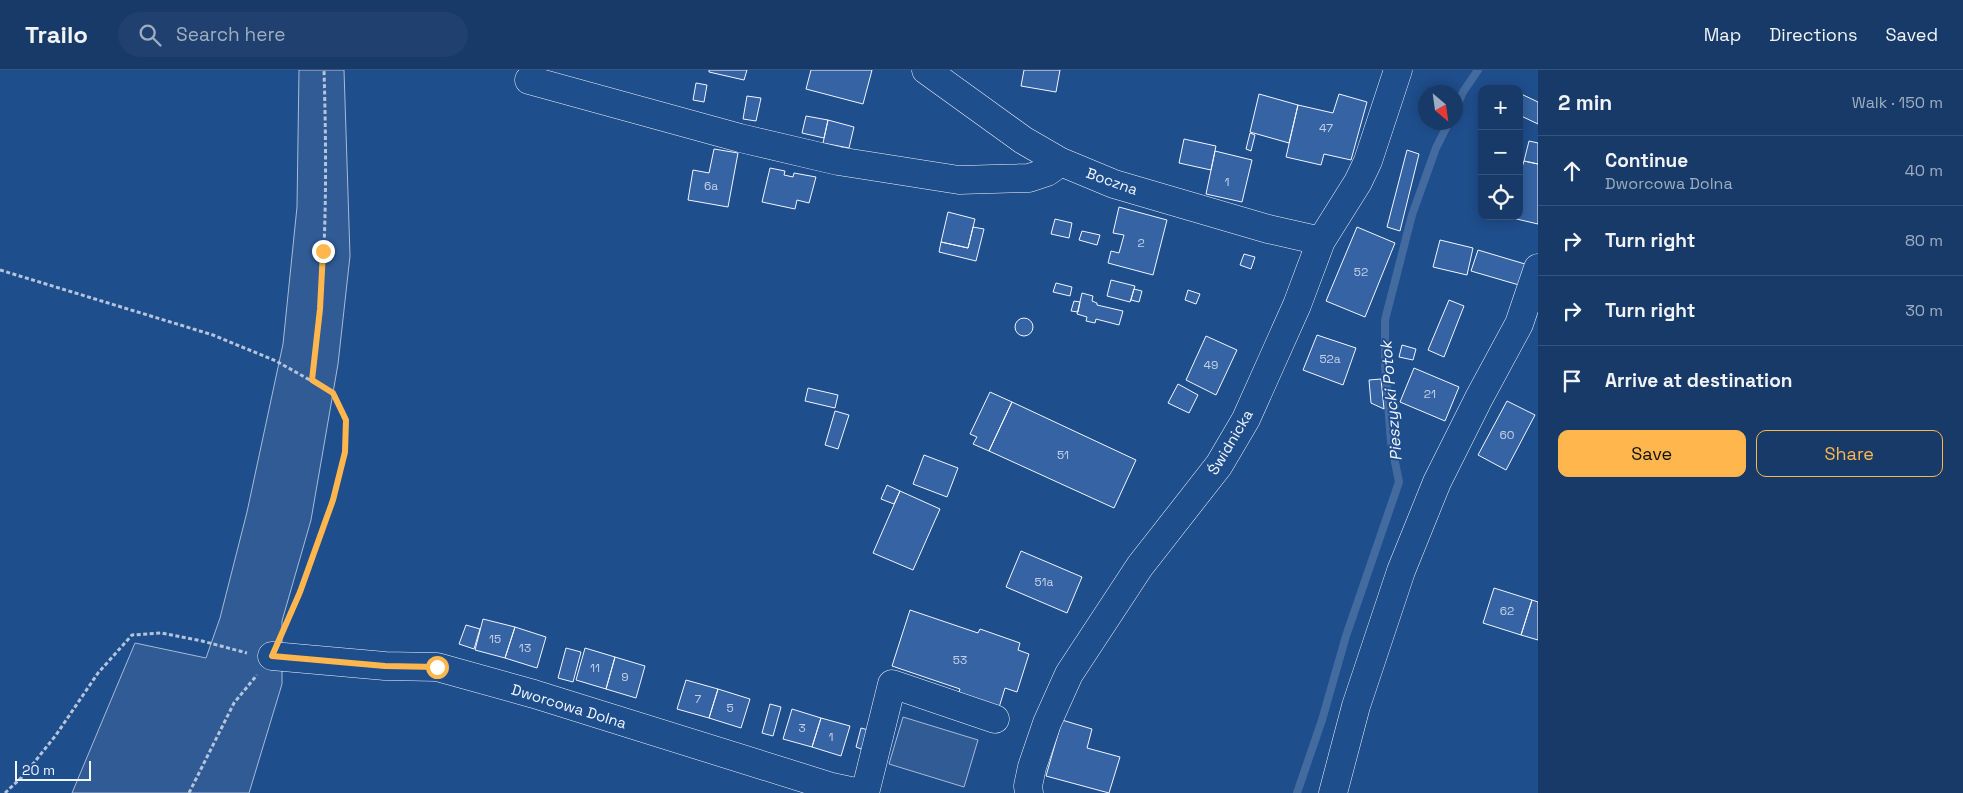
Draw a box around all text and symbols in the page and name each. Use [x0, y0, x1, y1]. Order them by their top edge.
search box [118, 12, 468, 57]
text: Trailo [25, 19, 88, 50]
icon: search [136, 21, 164, 49]
text: Search here [176, 22, 286, 47]
text: Map [1704, 23, 1741, 46]
text: Directions [1769, 23, 1858, 46]
text: Saved [1886, 23, 1938, 46]
north arrow [1418, 85, 1463, 130]
map controls [1478, 85, 1523, 220]
button: + [1478, 85, 1523, 130]
text: 2 min [1558, 89, 1612, 116]
text: Walk · 150 m [1852, 92, 1943, 113]
house number: 47 [1319, 120, 1333, 136]
button: − [1478, 130, 1523, 175]
text: Continue [1605, 148, 1688, 173]
icon: ahead [1558, 157, 1586, 185]
text: 40 m [1905, 160, 1943, 181]
street label: Boczna [1084, 163, 1141, 199]
text: Dworcowa Dolna [1605, 173, 1733, 194]
house number: 1 [1224, 174, 1230, 190]
button: locate [1478, 175, 1523, 220]
house number: 6a [704, 178, 718, 194]
icon: right [1558, 227, 1586, 255]
text: Turn right [1605, 228, 1695, 253]
text: 80 m [1905, 230, 1943, 251]
house number: 2 [1137, 235, 1145, 251]
route end [312, 240, 335, 263]
house number: 52 [1354, 264, 1368, 280]
icon: right [1558, 297, 1586, 325]
text: Turn right [1605, 298, 1695, 323]
text: 30 m [1905, 300, 1943, 321]
water label: Pieszycki Potok [1375, 338, 1407, 462]
house number: 52a [1319, 351, 1341, 367]
house number: 49 [1204, 357, 1218, 373]
icon: arrive [1558, 367, 1586, 395]
text: Arrive at destination [1605, 368, 1793, 393]
house number: 21 [1424, 386, 1436, 402]
street label: Świdnicka [1203, 406, 1257, 478]
house number: 60 [1499, 427, 1515, 443]
button: Save [1558, 430, 1746, 477]
button: Share [1756, 430, 1943, 477]
house number: 51 [1057, 447, 1069, 463]
house number: 51a [1035, 574, 1054, 590]
house number: 62 [1500, 603, 1514, 619]
house number: 15 [489, 631, 501, 647]
house number: 13 [519, 640, 531, 656]
house number: 53 [953, 652, 967, 668]
route start [426, 656, 449, 679]
house number: 11 [590, 660, 600, 676]
house number: 9 [621, 669, 629, 685]
street label: Dworcowa Dolna [509, 679, 629, 733]
house number: 7 [695, 691, 702, 707]
house number: 5 [726, 700, 734, 716]
house number: 3 [798, 720, 806, 736]
house number: 1 [828, 729, 834, 745]
scale bar [15, 758, 91, 781]
text: 20 m [22, 761, 55, 779]

